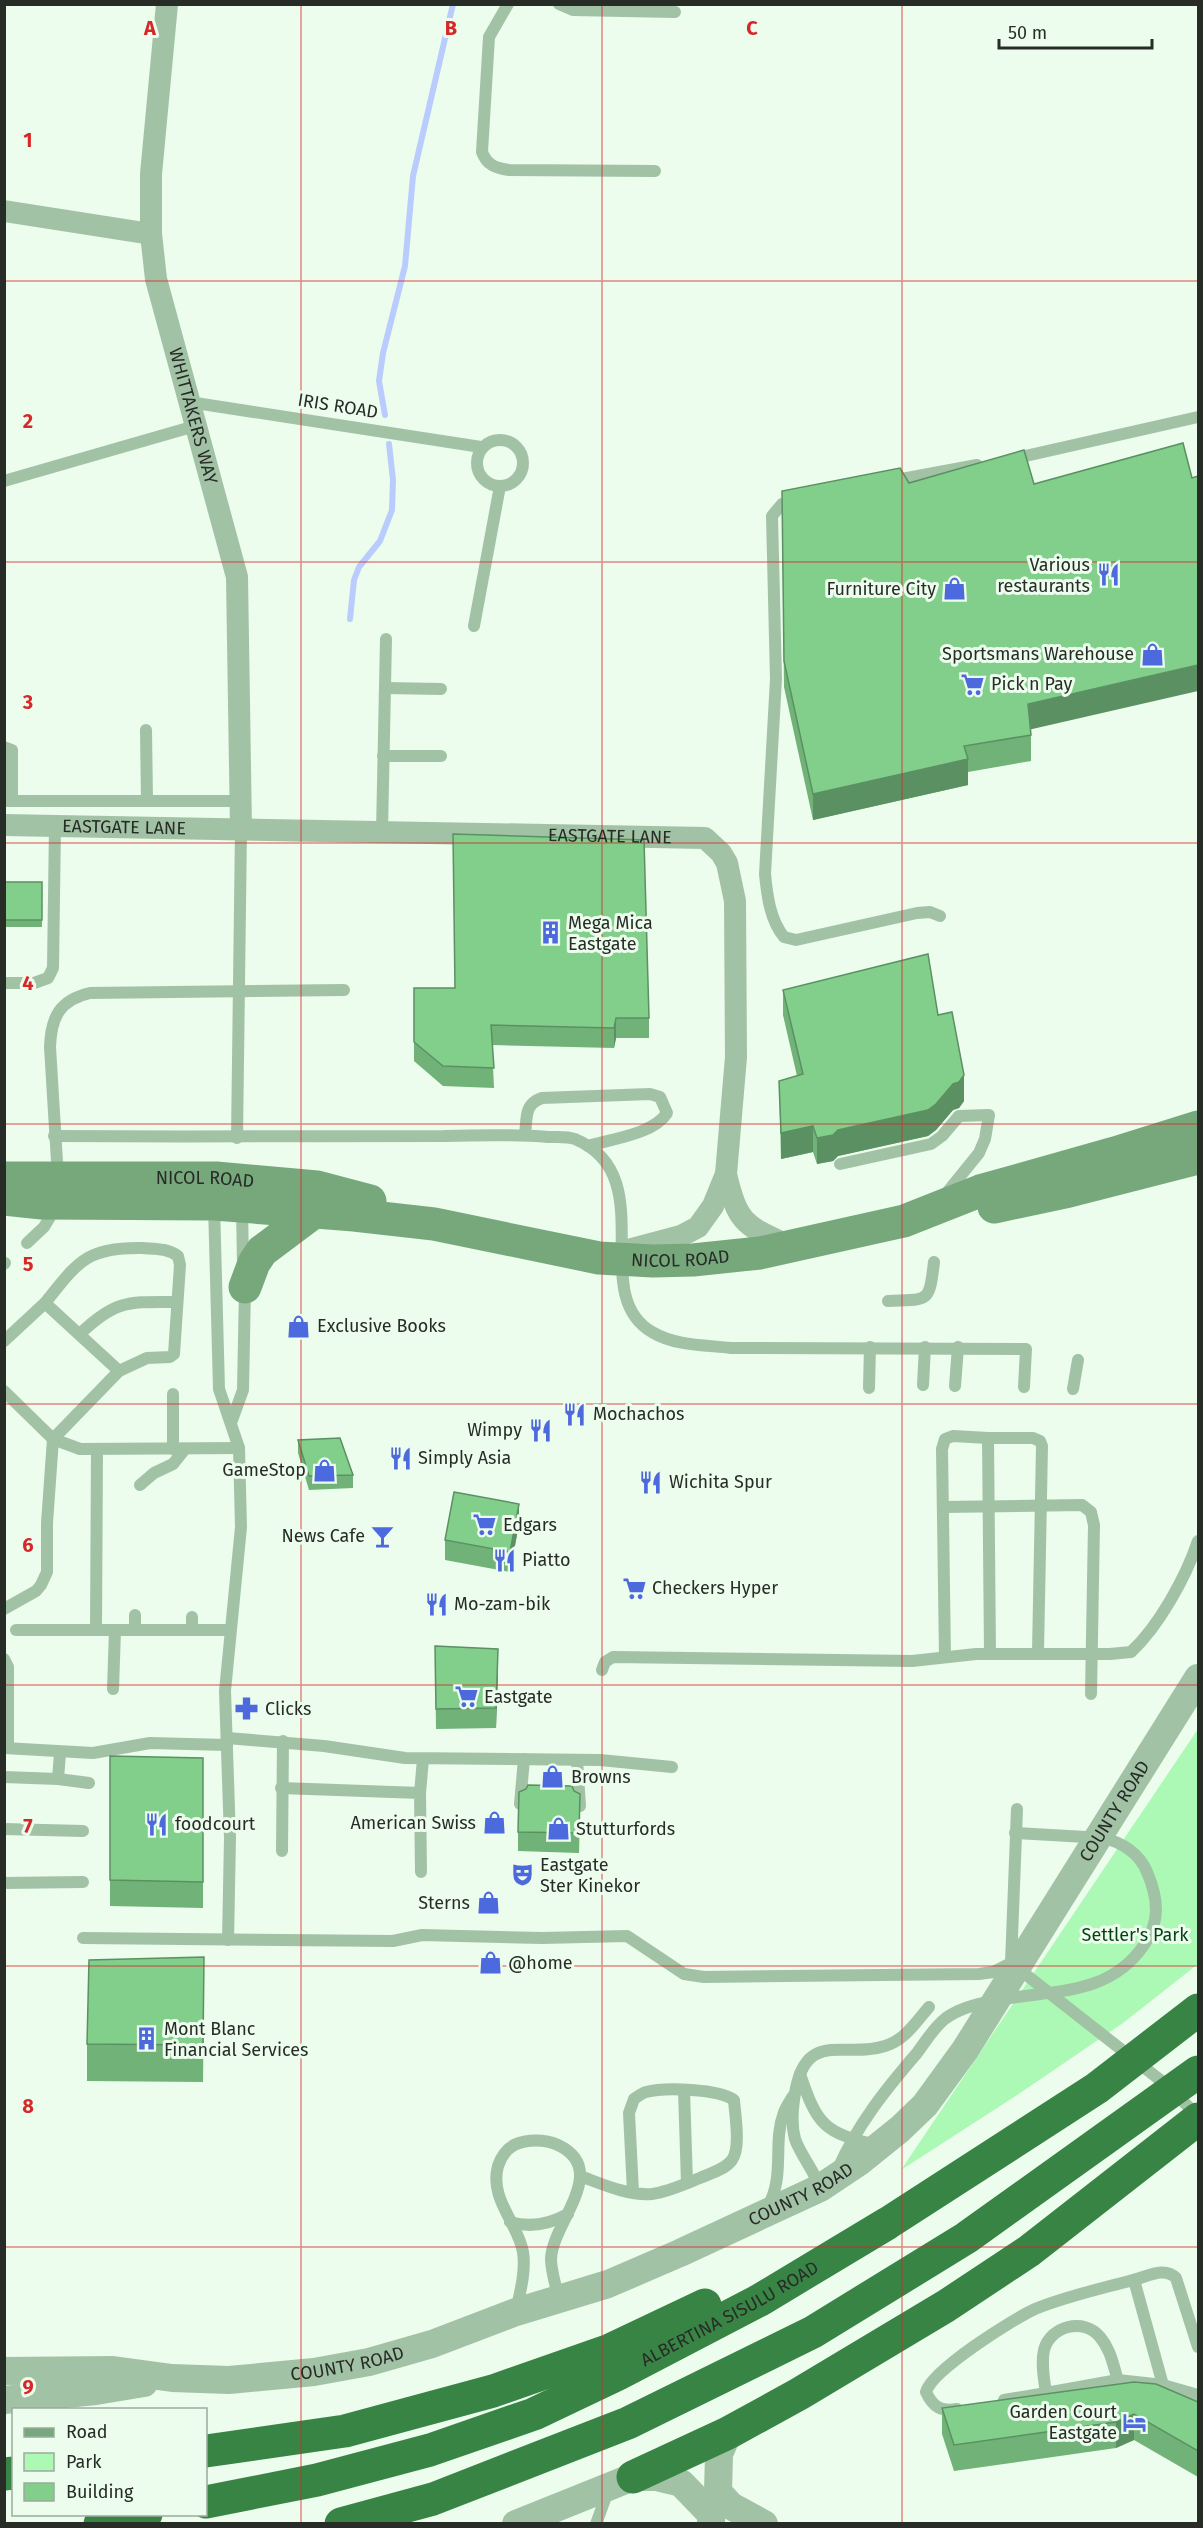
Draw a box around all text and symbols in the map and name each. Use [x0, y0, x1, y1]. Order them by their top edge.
scale bar [999, 12, 1152, 50]
text: A [143, 16, 157, 40]
text: B [445, 16, 457, 40]
text: C [746, 16, 758, 40]
text: 50 m [1008, 22, 1047, 44]
text: 1 [23, 128, 33, 152]
street label: WHITTAKERS WAY [164, 345, 222, 487]
street label: IRIS ROAD [296, 389, 380, 423]
text: 2 [23, 409, 33, 433]
place label: Various restaurants [997, 554, 1090, 597]
restaurant icon: Various restaurants [1095, 562, 1121, 588]
shop icon: Furniture City [941, 576, 967, 602]
place label: Furniture City [826, 578, 936, 600]
shop icon: Sportsmans Warehouse [1139, 641, 1165, 667]
place label: Sportsmans Warehouse [942, 643, 1134, 665]
supermarket icon: Pick n Pay [960, 671, 986, 697]
place label: Pick n Pay [991, 673, 1072, 695]
text: 3 [22, 690, 33, 714]
street label: EASTGATE LANE [62, 815, 186, 839]
street label: EASTGATE LANE [548, 824, 672, 848]
place label: Mega Mica Eastgate [568, 912, 653, 955]
building icon: Mega Mica Eastgate [537, 920, 563, 946]
text: 4 [22, 971, 34, 995]
street label: NICOL ROAD [156, 1167, 255, 1192]
street label: NICOL ROAD [630, 1245, 730, 1272]
text: 5 [23, 1252, 34, 1276]
shop icon: Exclusive Books [286, 1313, 312, 1339]
place label: Exclusive Books [317, 1315, 446, 1337]
restaurant icon: Mochachos [562, 1401, 588, 1427]
place label: Mochachos [593, 1403, 685, 1425]
restaurant icon: Wimpy [527, 1417, 553, 1443]
place label: Wimpy [467, 1419, 522, 1441]
restaurant icon: Simply Asia [387, 1445, 413, 1471]
place label: Simply Asia [418, 1447, 511, 1469]
shop icon: GameStop [311, 1457, 337, 1483]
place label: GameStop [222, 1459, 306, 1481]
restaurant icon: Wichita Spur [638, 1469, 664, 1495]
place label: Wichita Spur [669, 1471, 772, 1493]
supermarket icon: Edgars [472, 1512, 498, 1538]
place label: Edgars [503, 1514, 557, 1536]
bar icon: News Cafe [370, 1523, 396, 1549]
place label: News Cafe [281, 1525, 365, 1547]
text: 6 [22, 1533, 34, 1557]
restaurant icon: Piatto [491, 1547, 517, 1573]
place label: Piatto [522, 1549, 571, 1571]
supermarket icon: Checkers Hyper [621, 1575, 647, 1601]
place label: Checkers Hyper [652, 1577, 778, 1599]
restaurant icon: Mo-zam-bik [423, 1591, 449, 1617]
place label: Mo-zam-bik [454, 1593, 551, 1615]
supermarket icon: Eastgate [453, 1684, 479, 1710]
place label: Eastgate [484, 1686, 553, 1708]
pharmacy icon: Clicks [234, 1696, 260, 1722]
place label: Clicks [265, 1698, 311, 1720]
street label: COUNTY ROAD [1075, 1757, 1154, 1866]
shop icon: Browns [540, 1764, 566, 1790]
place label: Browns [571, 1766, 631, 1788]
shop icon: American Swiss [481, 1810, 507, 1836]
restaurant icon: foodcourt [144, 1811, 170, 1837]
place label: American Swiss [350, 1812, 476, 1834]
place label: foodcourt [175, 1813, 256, 1835]
text: 7 [23, 1814, 33, 1838]
shop icon: Stutturfords [545, 1816, 571, 1842]
place label: Stutturfords [576, 1818, 675, 1840]
place label: Eastgate Ster Kinekor [540, 1854, 640, 1897]
theatre icon: Eastgate Ster Kinekor [509, 1862, 535, 1888]
shop icon: Sterns [475, 1890, 501, 1916]
place label: Sterns [418, 1892, 470, 1914]
park label: Settler's Park [1082, 1924, 1189, 1946]
shop icon: @home [477, 1950, 503, 1976]
place label: @home [508, 1952, 573, 1974]
place label: Mont Blanc Financial Services [164, 2018, 308, 2061]
building icon: Mont Blanc Financial Services [133, 2026, 159, 2052]
text: 8 [22, 2094, 34, 2118]
street label: COUNTY ROAD [745, 2158, 857, 2231]
street label: ALBERTINA SISULU ROAD [637, 2256, 823, 2371]
street label: COUNTY ROAD [289, 2342, 406, 2385]
text: 9 [22, 2375, 34, 2399]
place label: Garden Court Eastgate [1009, 2401, 1117, 2444]
legend [12, 2408, 207, 2516]
hotel icon: Garden Court Eastgate [1122, 2409, 1148, 2435]
text: Road [66, 2421, 108, 2443]
text: Park [66, 2451, 102, 2473]
text: Building [66, 2481, 134, 2503]

